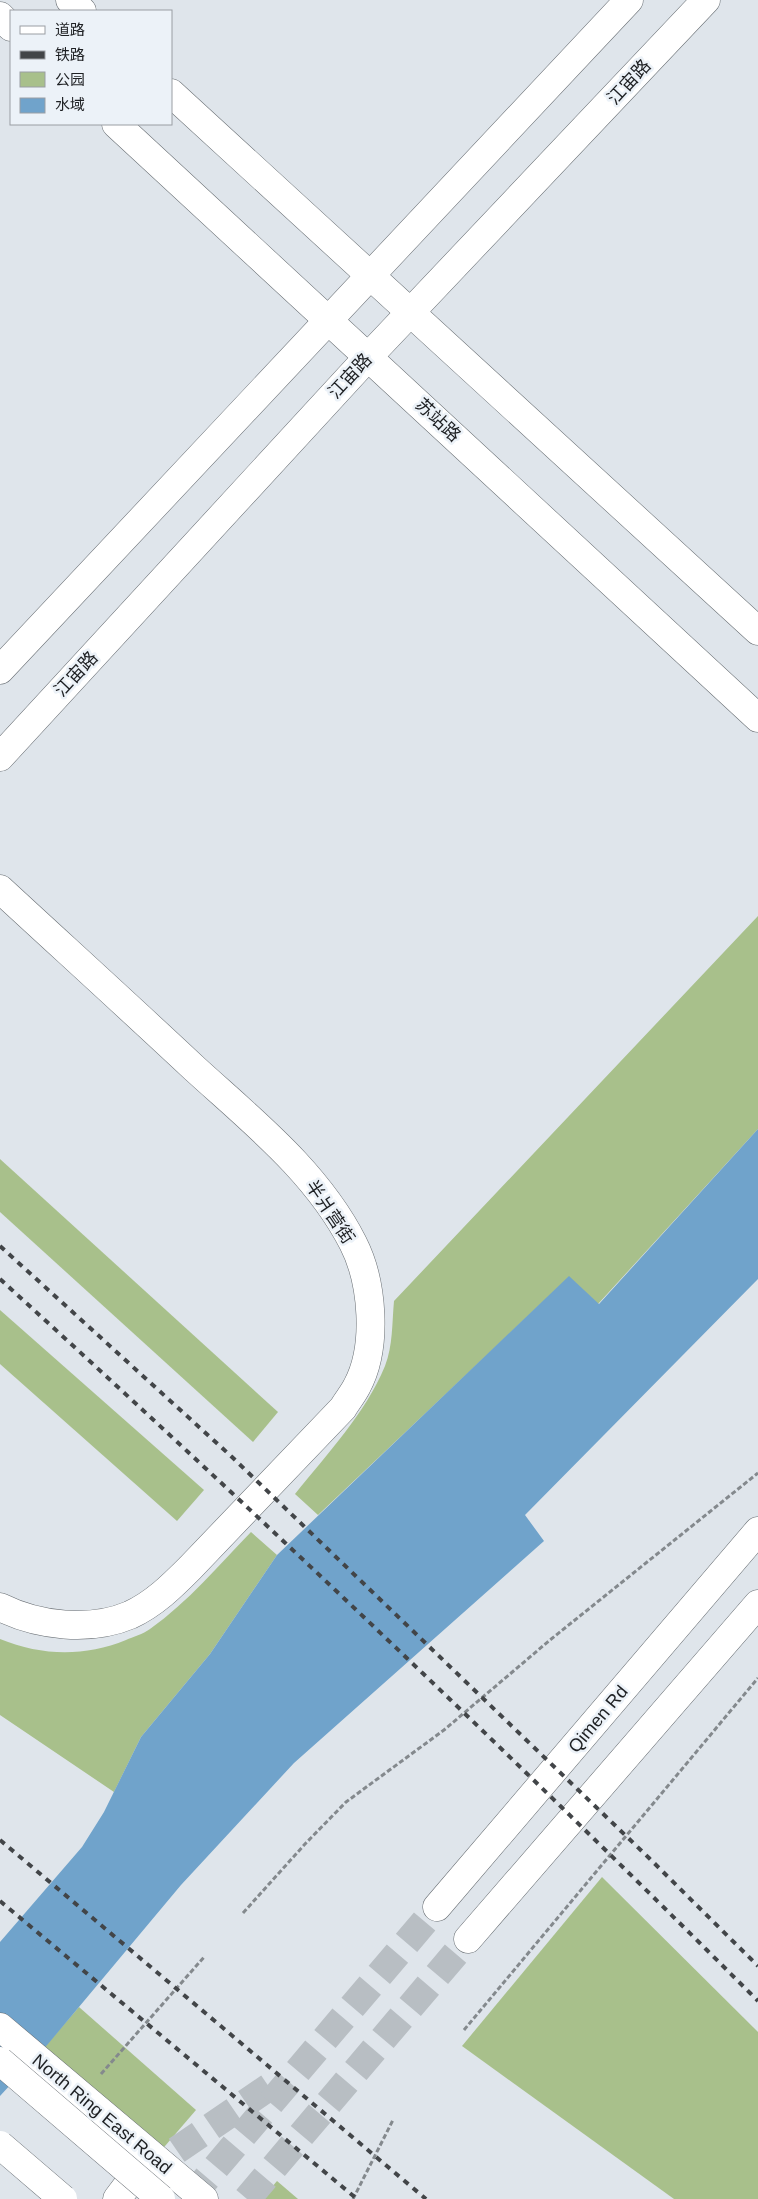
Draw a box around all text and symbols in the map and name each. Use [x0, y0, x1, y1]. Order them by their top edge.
legend [10, 10, 172, 125]
text: 道路 [55, 21, 85, 38]
text: 铁路 [55, 46, 85, 63]
street label: 江宙路 [603, 55, 655, 109]
text: 公园 [55, 71, 85, 88]
text: 水域 [55, 96, 85, 113]
street label: 江宙路 [324, 349, 376, 403]
street label: 苏站路 [411, 394, 465, 446]
street label: 江宙路 [50, 647, 102, 701]
street label: 半爿营街 [302, 1177, 358, 1247]
street label: Qimen Rd [564, 1682, 632, 1756]
street label: North Ring East Road [29, 2050, 175, 2178]

